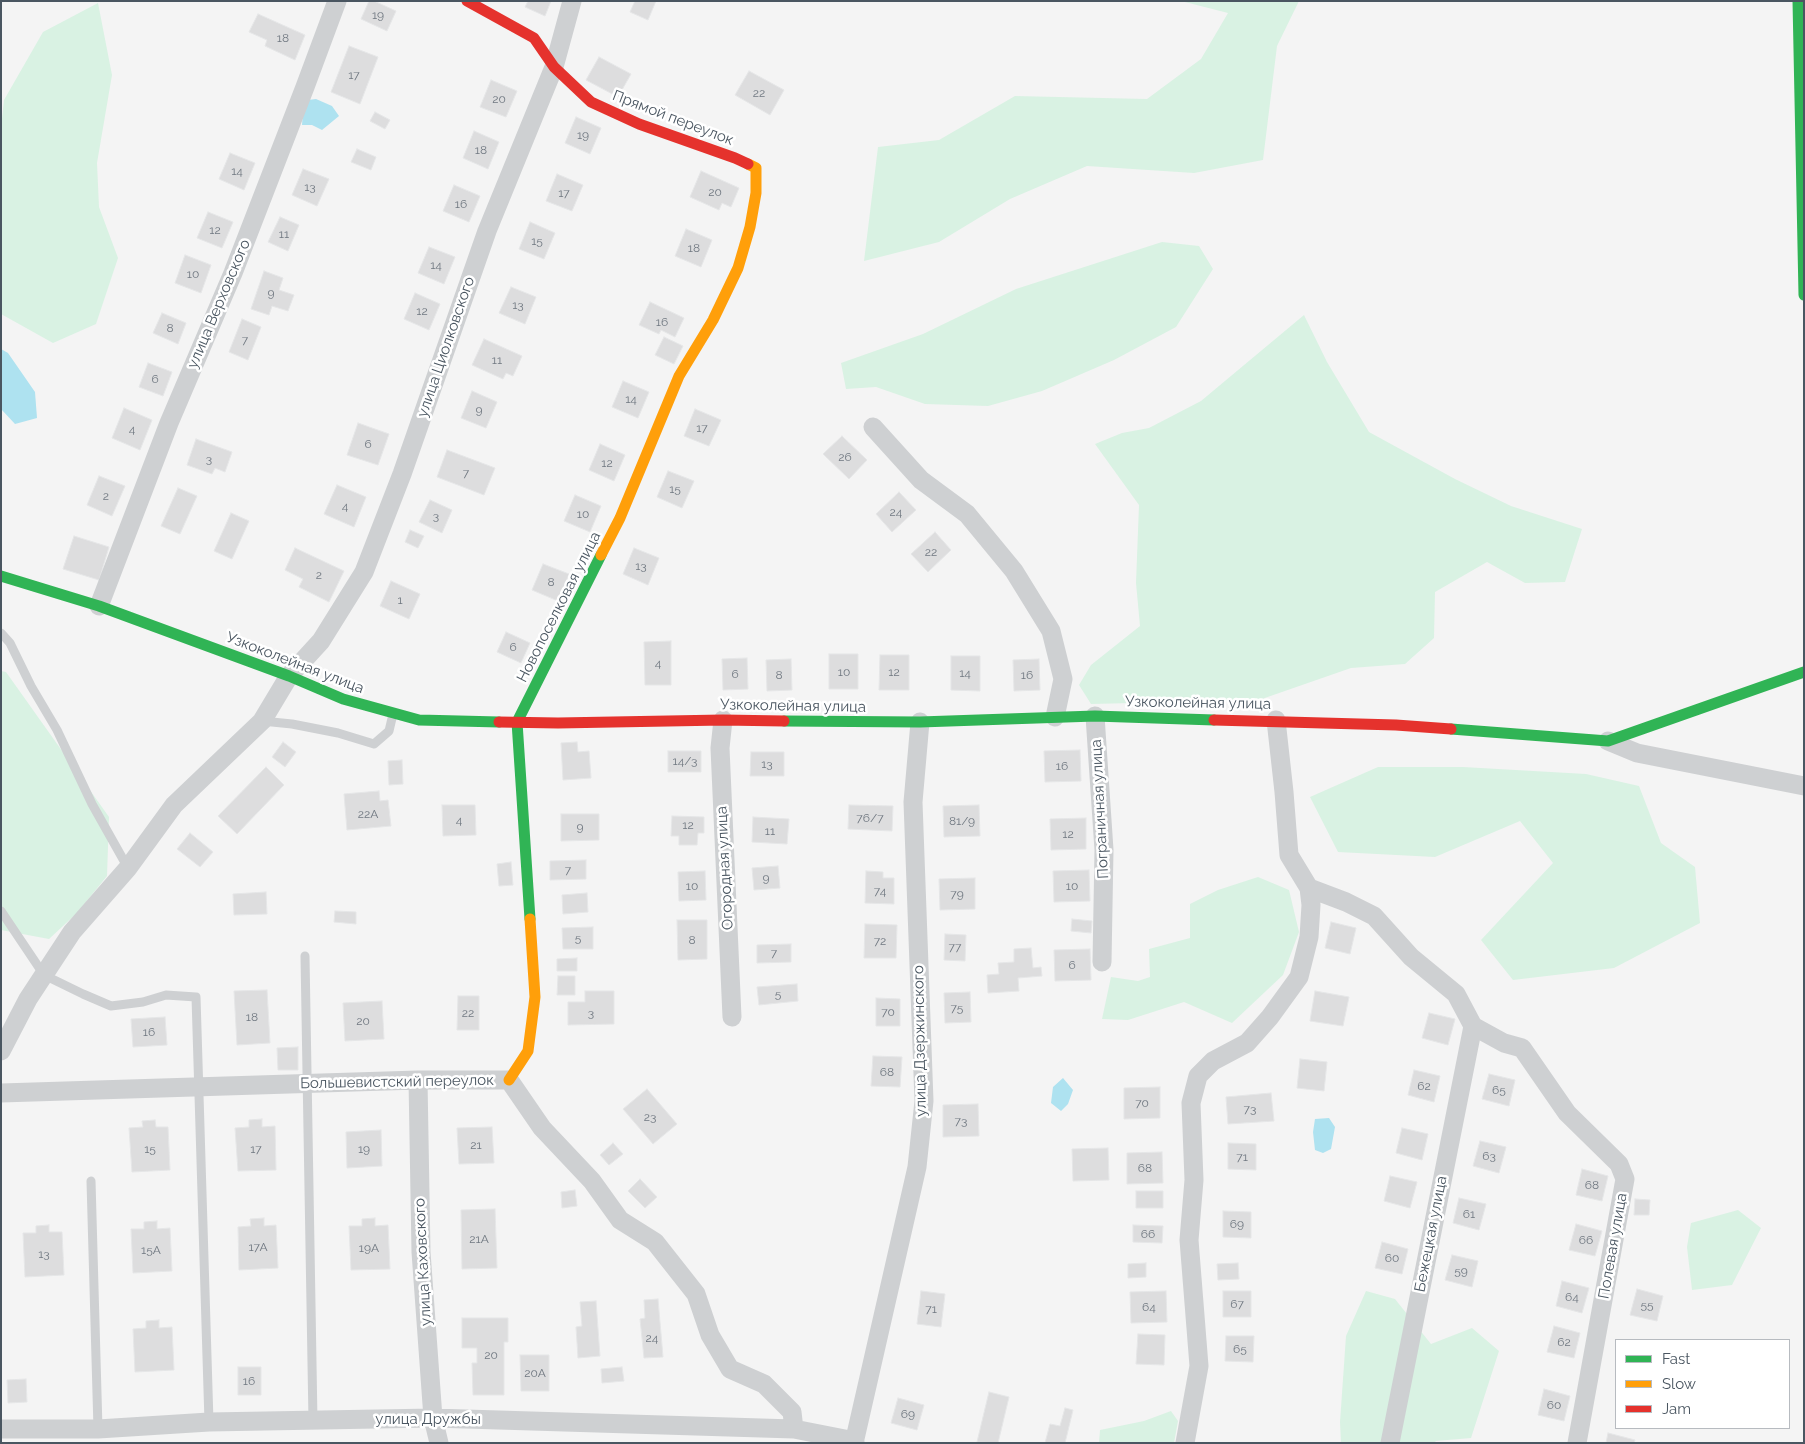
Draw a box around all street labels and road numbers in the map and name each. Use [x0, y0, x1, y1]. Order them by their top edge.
street label: Прямой переулок [610, 87, 736, 149]
street label: улица Верховского [184, 237, 254, 371]
street label: улица Циолковского [413, 274, 479, 420]
street label: Новопоселковая улица [513, 529, 605, 685]
street label: Узкоколейная улица [224, 628, 366, 698]
street label: Узкоколейная улица [1125, 693, 1271, 713]
street label: Узкоколейная улица [720, 696, 866, 716]
street label: Пограничная улица [1087, 739, 1113, 879]
street label: Огородная улица [713, 806, 737, 930]
street label: улица Дзержинского [910, 965, 930, 1117]
street label: Большевистский переулок [300, 1071, 494, 1093]
street label: Бежецкая улица [1411, 1174, 1451, 1294]
street label: Полевая улица [1595, 1192, 1631, 1300]
street label: улица Каховского [411, 1198, 435, 1326]
street label: улица Дружбы [375, 1410, 481, 1428]

